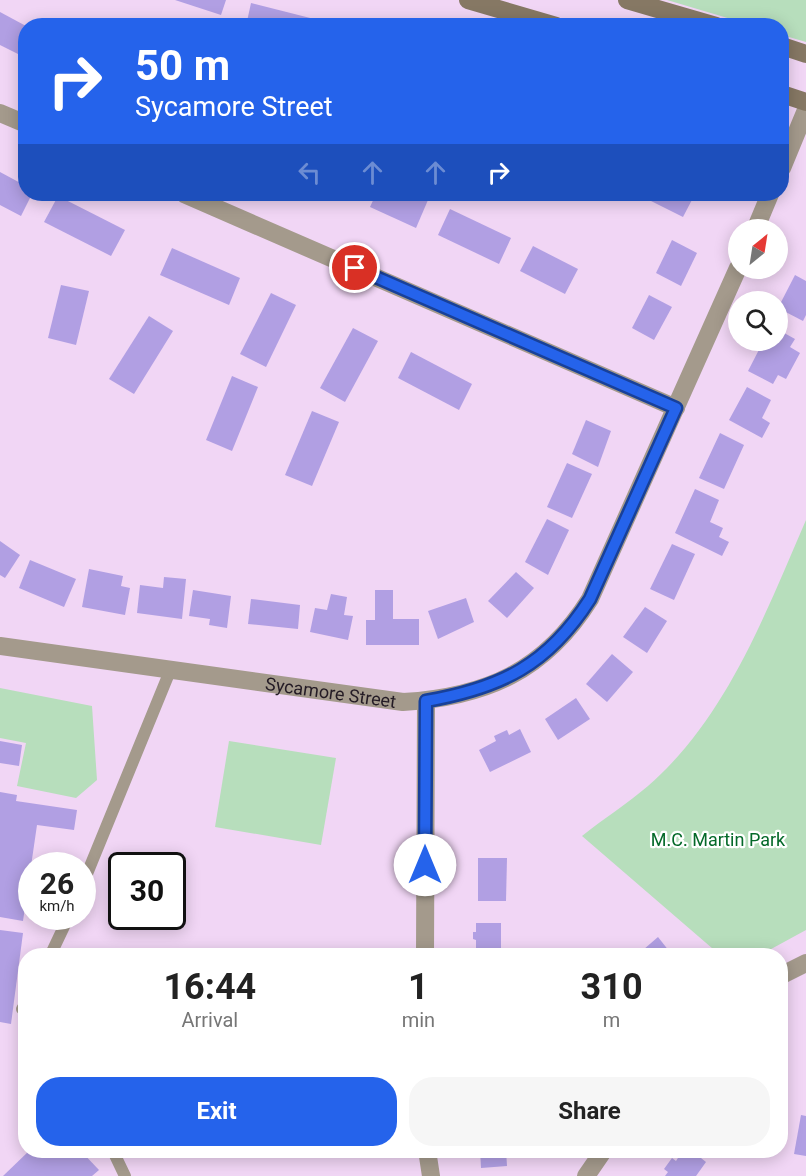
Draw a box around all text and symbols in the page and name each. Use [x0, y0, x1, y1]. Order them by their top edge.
text: 50 m [135, 41, 230, 90]
icon: right [36, 42, 114, 120]
text: Sycamore Street [135, 91, 333, 123]
icon: left [293, 156, 326, 189]
icon: ahead [356, 156, 389, 189]
icon: ahead [419, 156, 452, 189]
icon: right [482, 156, 515, 189]
north arrow [728, 219, 788, 279]
map controls [728, 219, 788, 351]
pin [329, 242, 380, 293]
icon: arrive [338, 251, 371, 284]
button: search [728, 291, 788, 351]
street label: Sycamore Street [264, 672, 398, 711]
park label: M.C. Martin Park [651, 829, 786, 850]
position arrow [393, 833, 457, 897]
speed limit sign: 30 [108, 852, 186, 930]
text: 26 [40, 866, 74, 901]
text: km/h [39, 897, 75, 915]
text: 16:44 [163, 966, 256, 1008]
text: 1 [408, 966, 429, 1008]
text: 310 [581, 966, 643, 1008]
text: Arrival [181, 1008, 238, 1032]
text: min [402, 1008, 435, 1032]
text: m [603, 1008, 620, 1032]
button: Exit [36, 1077, 397, 1146]
button: Share [409, 1077, 770, 1146]

